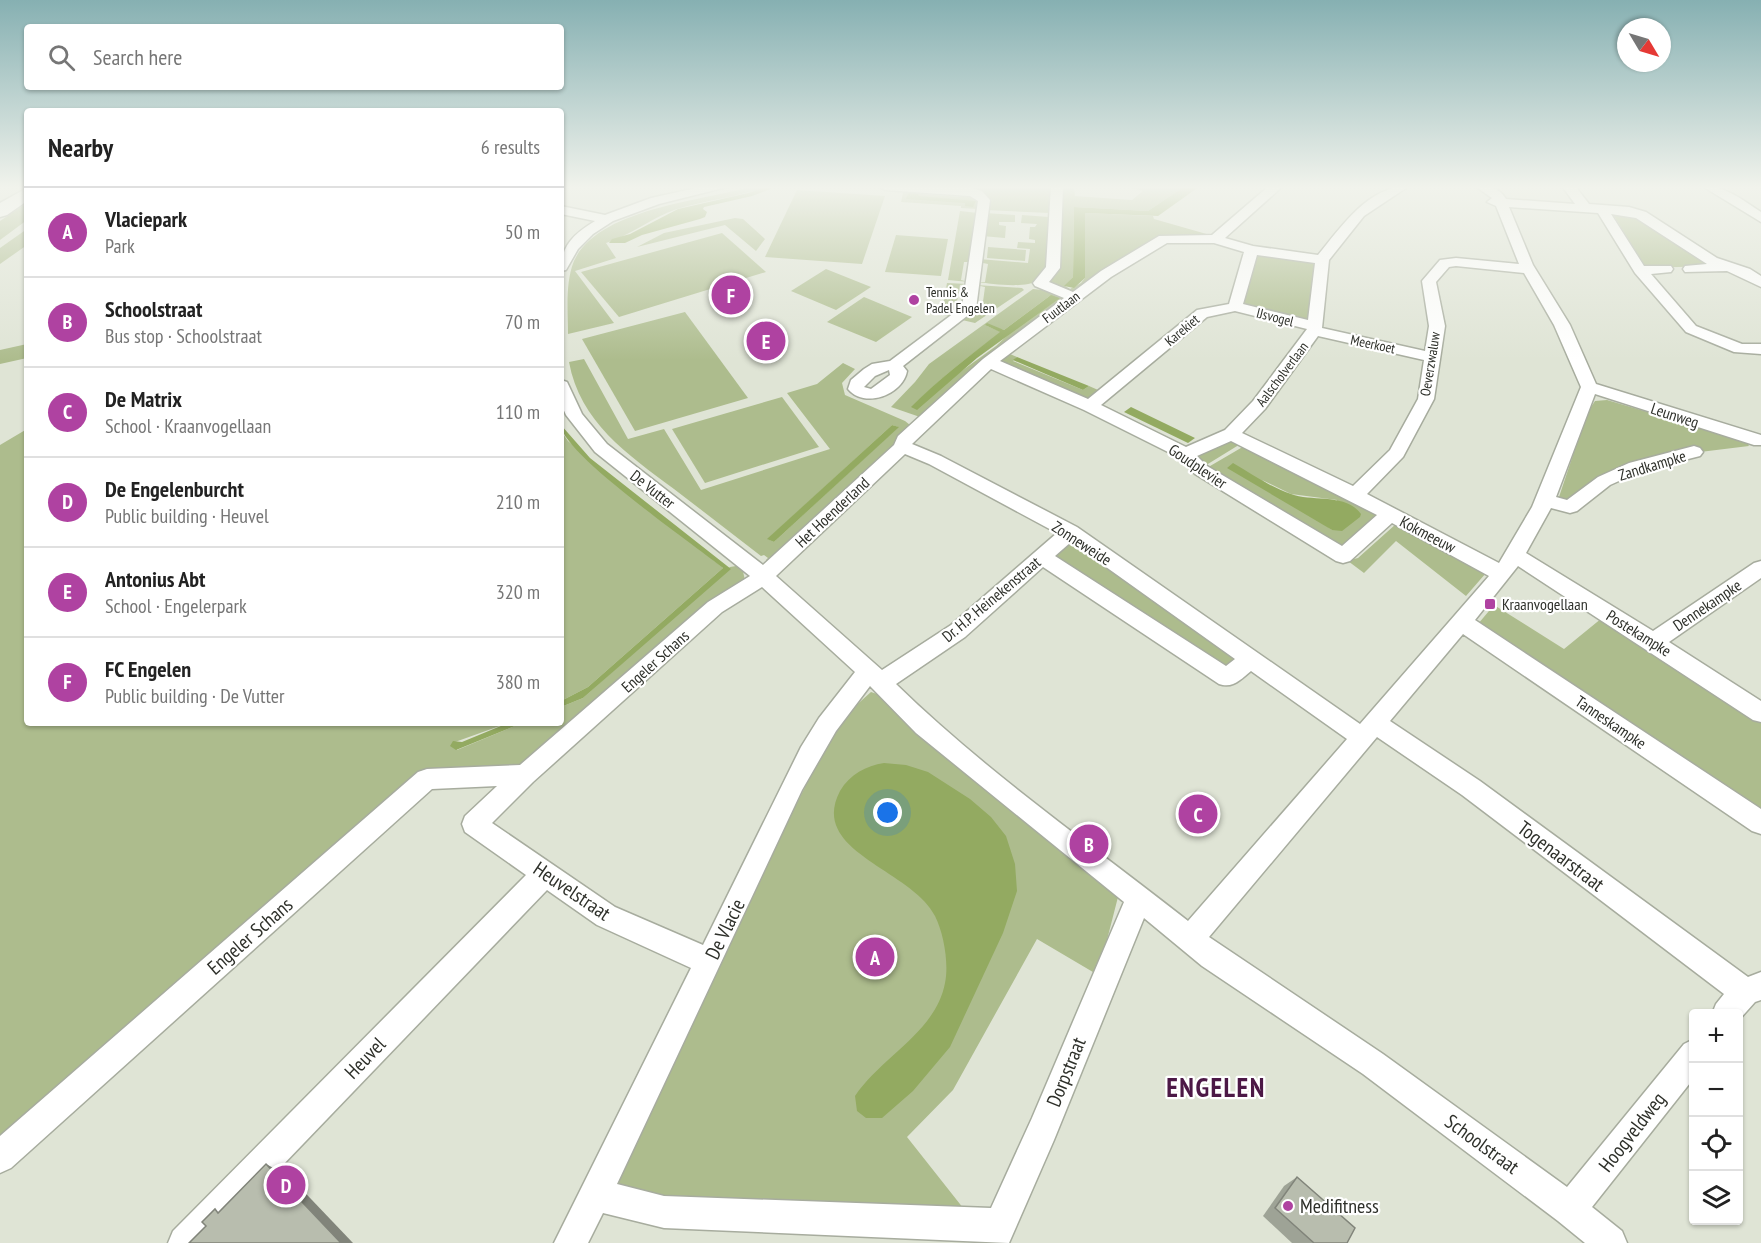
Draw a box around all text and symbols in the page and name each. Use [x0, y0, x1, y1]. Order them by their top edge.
north arrow [1617, 18, 1671, 72]
search box [24, 24, 564, 90]
icon: search [45, 41, 78, 74]
text: Search here [93, 43, 182, 71]
text: Nearby [48, 131, 113, 164]
text: 6 results [481, 134, 540, 160]
text: Vlaciepark [105, 205, 187, 233]
text: A [62, 219, 73, 245]
text: 50 m [505, 219, 540, 245]
text: Park [105, 233, 135, 259]
pin: F [712, 272, 750, 318]
place label: Tennis & Padel Engelen [926, 283, 995, 317]
street label: Fuutlaan [1039, 287, 1083, 327]
marker: Tennis & Padel Engelen [907, 293, 921, 307]
text: Schoolstraat [105, 295, 202, 323]
street label: IJsvogel [1254, 304, 1296, 330]
text: B [63, 309, 72, 335]
text: 70 m [505, 309, 540, 335]
street label: Karekiet [1161, 310, 1203, 350]
pin: E [746, 318, 786, 364]
text: Bus stop · Schoolstraat [105, 323, 262, 349]
street label: Meerkoet [1349, 330, 1397, 358]
street label: Oeverzwaluw [1416, 330, 1444, 397]
street label: Aalscholverlaan [1252, 338, 1312, 410]
text: De Matrix [105, 385, 182, 413]
street label: Leunweg [1649, 398, 1701, 432]
text: C [63, 399, 72, 425]
text: 110 m [496, 399, 540, 425]
text: School · Kraanvogellaan [105, 413, 271, 439]
street label: Goudplevier [1165, 439, 1232, 493]
street label: Zandkampke [1616, 445, 1688, 485]
street label: De Vutter [627, 465, 680, 513]
street label: Het Hoenderland [791, 473, 873, 551]
text: De Engelenburcht [105, 475, 244, 503]
text: D [62, 489, 73, 515]
text: 210 m [496, 489, 540, 515]
text: Public building · Heuvel [105, 503, 269, 529]
street label: Kokmeeuw [1397, 511, 1460, 557]
street label: Zonneweide [1049, 516, 1115, 570]
street label: Dr. H.P. Heinekenstraat [938, 552, 1045, 646]
text: Antonius Abt [105, 565, 205, 593]
street label: Dennekampke [1669, 575, 1745, 635]
text: E [63, 579, 72, 605]
text: 320 m [496, 579, 540, 605]
text: School · Engelerpark [105, 593, 247, 619]
place label: Kraanvogellaan [1502, 594, 1588, 614]
marker: Kraanvogellaan [1483, 597, 1497, 611]
street label: Postekampke [1603, 605, 1675, 661]
street label: Engeler Schans [617, 625, 693, 697]
text: FC Engelen [105, 655, 191, 683]
text: F [63, 669, 72, 695]
text: 380 m [496, 669, 540, 695]
text: Public building · De Vutter [105, 683, 285, 709]
street label: Tanneskampke [1572, 691, 1650, 753]
pin: C [1178, 792, 1218, 836]
your location [873, 798, 902, 827]
street label: Togenaarstraat [1512, 815, 1610, 897]
pin: B [1070, 822, 1108, 866]
street label: Heuvelstraat [528, 856, 616, 927]
street label: Engeler Schans [202, 892, 298, 980]
street label: De Vlacie [699, 894, 751, 964]
pin: A [856, 934, 894, 980]
map controls [1689, 1009, 1743, 1225]
button: + [1689, 1009, 1743, 1063]
street label: Heuvel [339, 1031, 391, 1084]
street label: Dorpstraat [1040, 1033, 1092, 1111]
button: − [1689, 1063, 1743, 1117]
district label: ENGELEN [1166, 1070, 1266, 1104]
street label: Hoogveldweg [1593, 1087, 1671, 1177]
street label: Schoolstraat [1440, 1108, 1525, 1180]
button: locate [1689, 1117, 1743, 1171]
pin: D [266, 1162, 306, 1208]
button: layers [1689, 1171, 1743, 1225]
place label: Medifitness [1300, 1193, 1379, 1219]
marker: Medifitness [1281, 1199, 1295, 1213]

